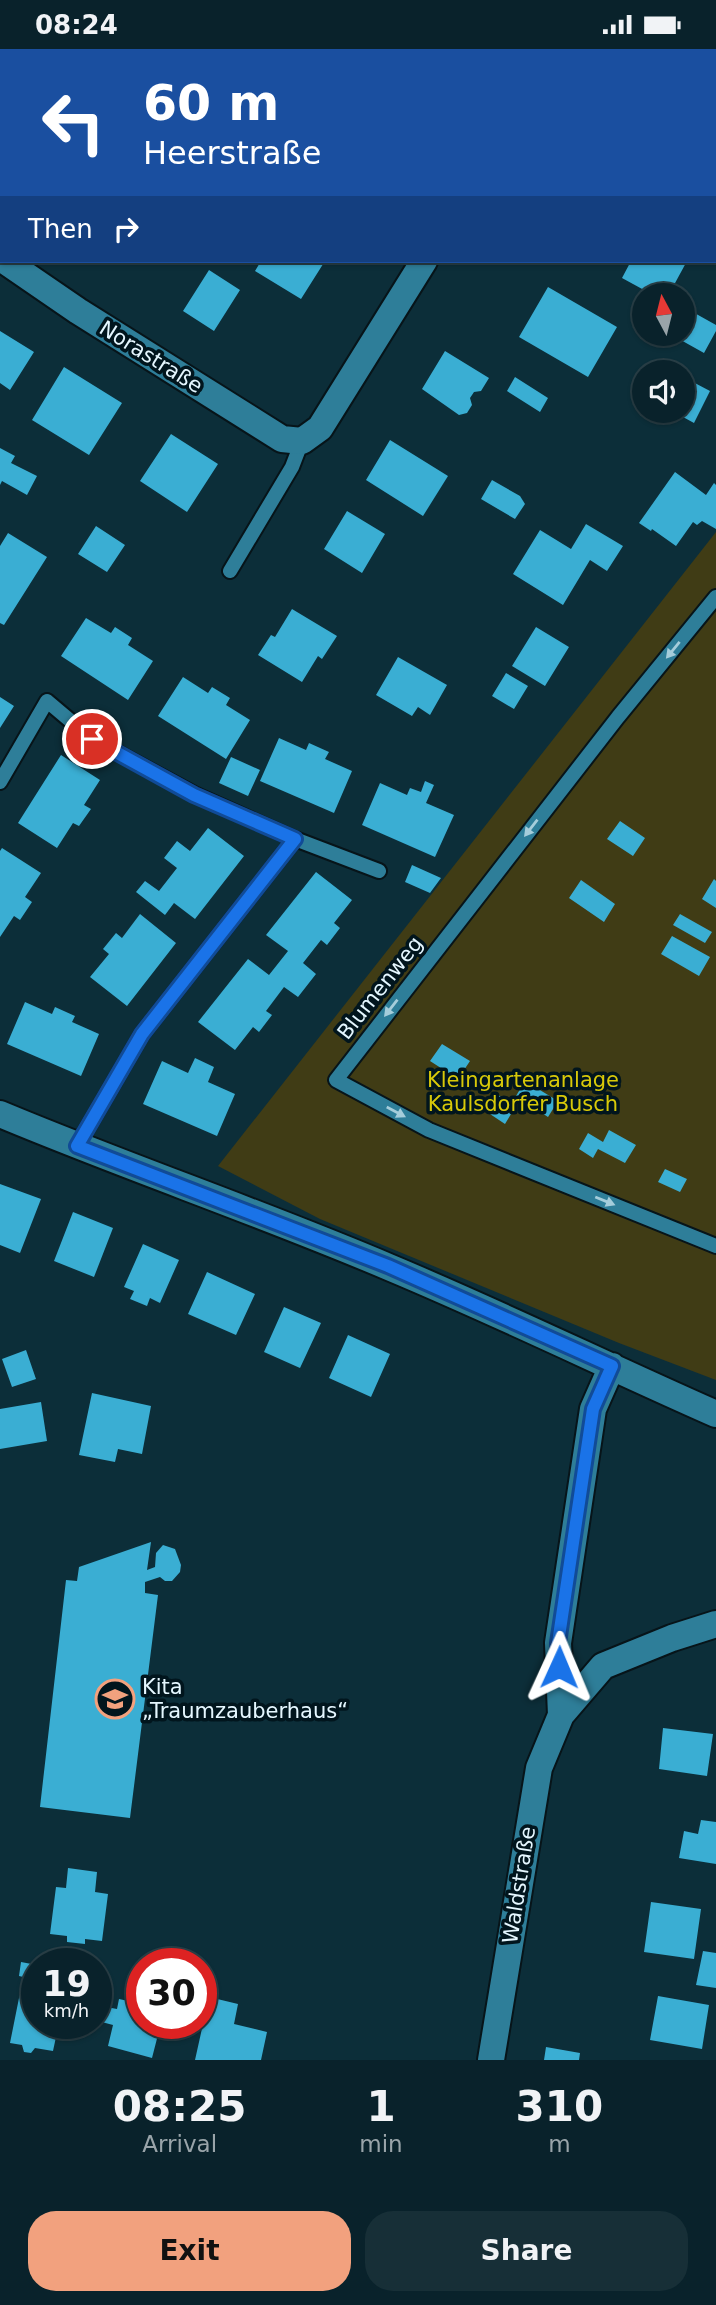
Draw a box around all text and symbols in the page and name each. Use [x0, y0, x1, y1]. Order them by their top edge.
text: 08:24 [35, 10, 118, 40]
text: 60 m [143, 75, 279, 132]
icon: left [28, 77, 119, 168]
text: Heerstraße [143, 134, 321, 172]
icon: right [107, 210, 145, 248]
text: Then [28, 214, 93, 244]
north arrow [632, 283, 695, 347]
map controls [632, 283, 695, 423]
street label: Norastraße [95, 316, 207, 398]
button: sound [632, 360, 695, 423]
one-way arrow [666, 642, 681, 659]
pin [62, 709, 122, 769]
icon: arrive [73, 720, 111, 758]
one-way arrow [524, 819, 538, 837]
street label: Blumenweg [332, 932, 428, 1044]
one-way arrow [384, 998, 399, 1016]
park label: Kleingartenanlage Kaulsdorfer Busch [427, 1068, 619, 1116]
one-way arrow [386, 1106, 406, 1118]
one-way arrow [595, 1196, 616, 1207]
position arrow [522, 1630, 596, 1704]
place label: Kita „Traumzauberhaus“ [142, 1675, 348, 1723]
school or university icon: Kita „Traumzauberhaus“ [94, 1678, 136, 1720]
street label: Waldstraße [498, 1825, 540, 1945]
speed limit sign: 30 [126, 1948, 217, 2039]
text: 19 [42, 1964, 91, 2004]
text: km/h [44, 2000, 89, 2021]
text: 08:25 [113, 2082, 247, 2131]
text: 1 [366, 2082, 396, 2131]
text: 310 [516, 2082, 603, 2131]
text: Arrival [142, 2131, 217, 2157]
text: min [359, 2131, 403, 2157]
text: m [548, 2131, 571, 2157]
button: Exit [28, 2211, 351, 2291]
button: Share [365, 2211, 688, 2291]

